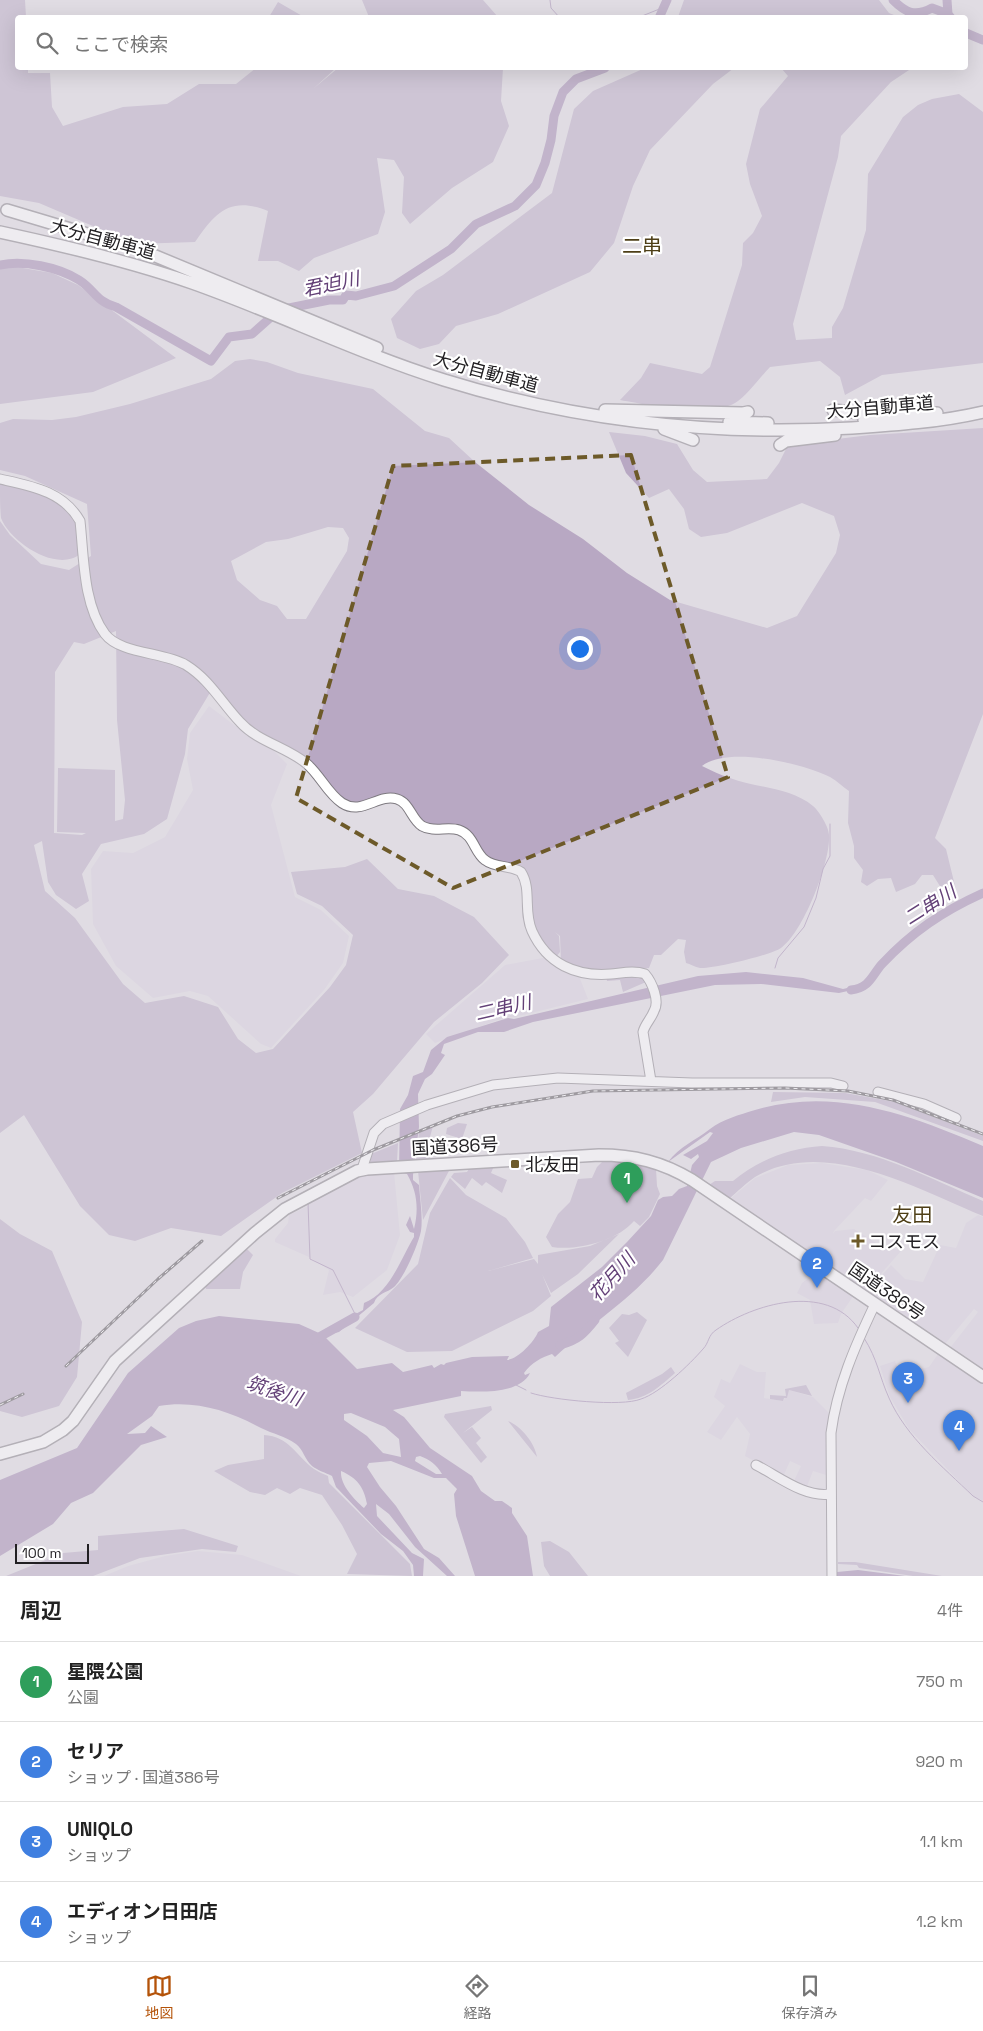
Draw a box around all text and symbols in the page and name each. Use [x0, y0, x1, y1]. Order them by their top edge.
search box [15, 15, 968, 70]
icon: search [33, 29, 61, 57]
text: ここで検索 [73, 32, 168, 57]
street label: 大分自動車道 [48, 214, 158, 264]
district label: 二串 [622, 233, 662, 259]
water label: 君迫川 [301, 265, 363, 302]
street label: 大分自動車道 [431, 347, 541, 397]
street label: 大分自動車道 [825, 391, 935, 423]
your location [567, 636, 593, 662]
water label: 二串川 [899, 878, 962, 931]
water label: 二串川 [472, 989, 536, 1027]
street label: 国道386号 [411, 1132, 499, 1160]
place label: 北友田 [525, 1153, 579, 1176]
marker: 北友田 [509, 1158, 521, 1170]
pin: 1 [611, 1162, 643, 1203]
district label: 友田 [892, 1202, 932, 1228]
place label: コスモス [868, 1230, 940, 1253]
marker: コスモス [852, 1235, 864, 1247]
water label: 花月川 [584, 1246, 642, 1307]
pin: 2 [801, 1247, 833, 1288]
street label: 国道386号 [844, 1257, 930, 1325]
pin: 3 [892, 1362, 924, 1403]
water label: 筑後川 [243, 1370, 307, 1412]
pin: 4 [943, 1410, 975, 1451]
scale bar [15, 1541, 89, 1564]
text: 100 m [22, 1544, 61, 1562]
text: 周辺 [20, 1597, 62, 1624]
text: 4件 [937, 1600, 963, 1621]
text: 星隈公園 [67, 1659, 143, 1684]
text: 1 [32, 1671, 40, 1692]
text: 750 m [916, 1671, 963, 1692]
text: 公園 [67, 1687, 99, 1708]
text: セリア [67, 1739, 124, 1764]
text: 2 [31, 1751, 41, 1772]
text: 920 m [915, 1751, 963, 1772]
text: ショップ · 国道386号 [67, 1767, 220, 1788]
text: UNIQLO [67, 1817, 133, 1842]
text: 3 [31, 1831, 41, 1852]
text: 1.1 km [920, 1831, 963, 1852]
text: ショップ [67, 1845, 131, 1866]
text: エディオン日田店 [67, 1899, 218, 1924]
text: 4 [31, 1911, 41, 1932]
text: 1.2 km [916, 1911, 963, 1932]
text: ショップ [67, 1927, 131, 1948]
tab: 地図 [145, 1972, 173, 2022]
tab: 経路 [463, 1972, 491, 2022]
tab: 保存済み [782, 1972, 838, 2022]

